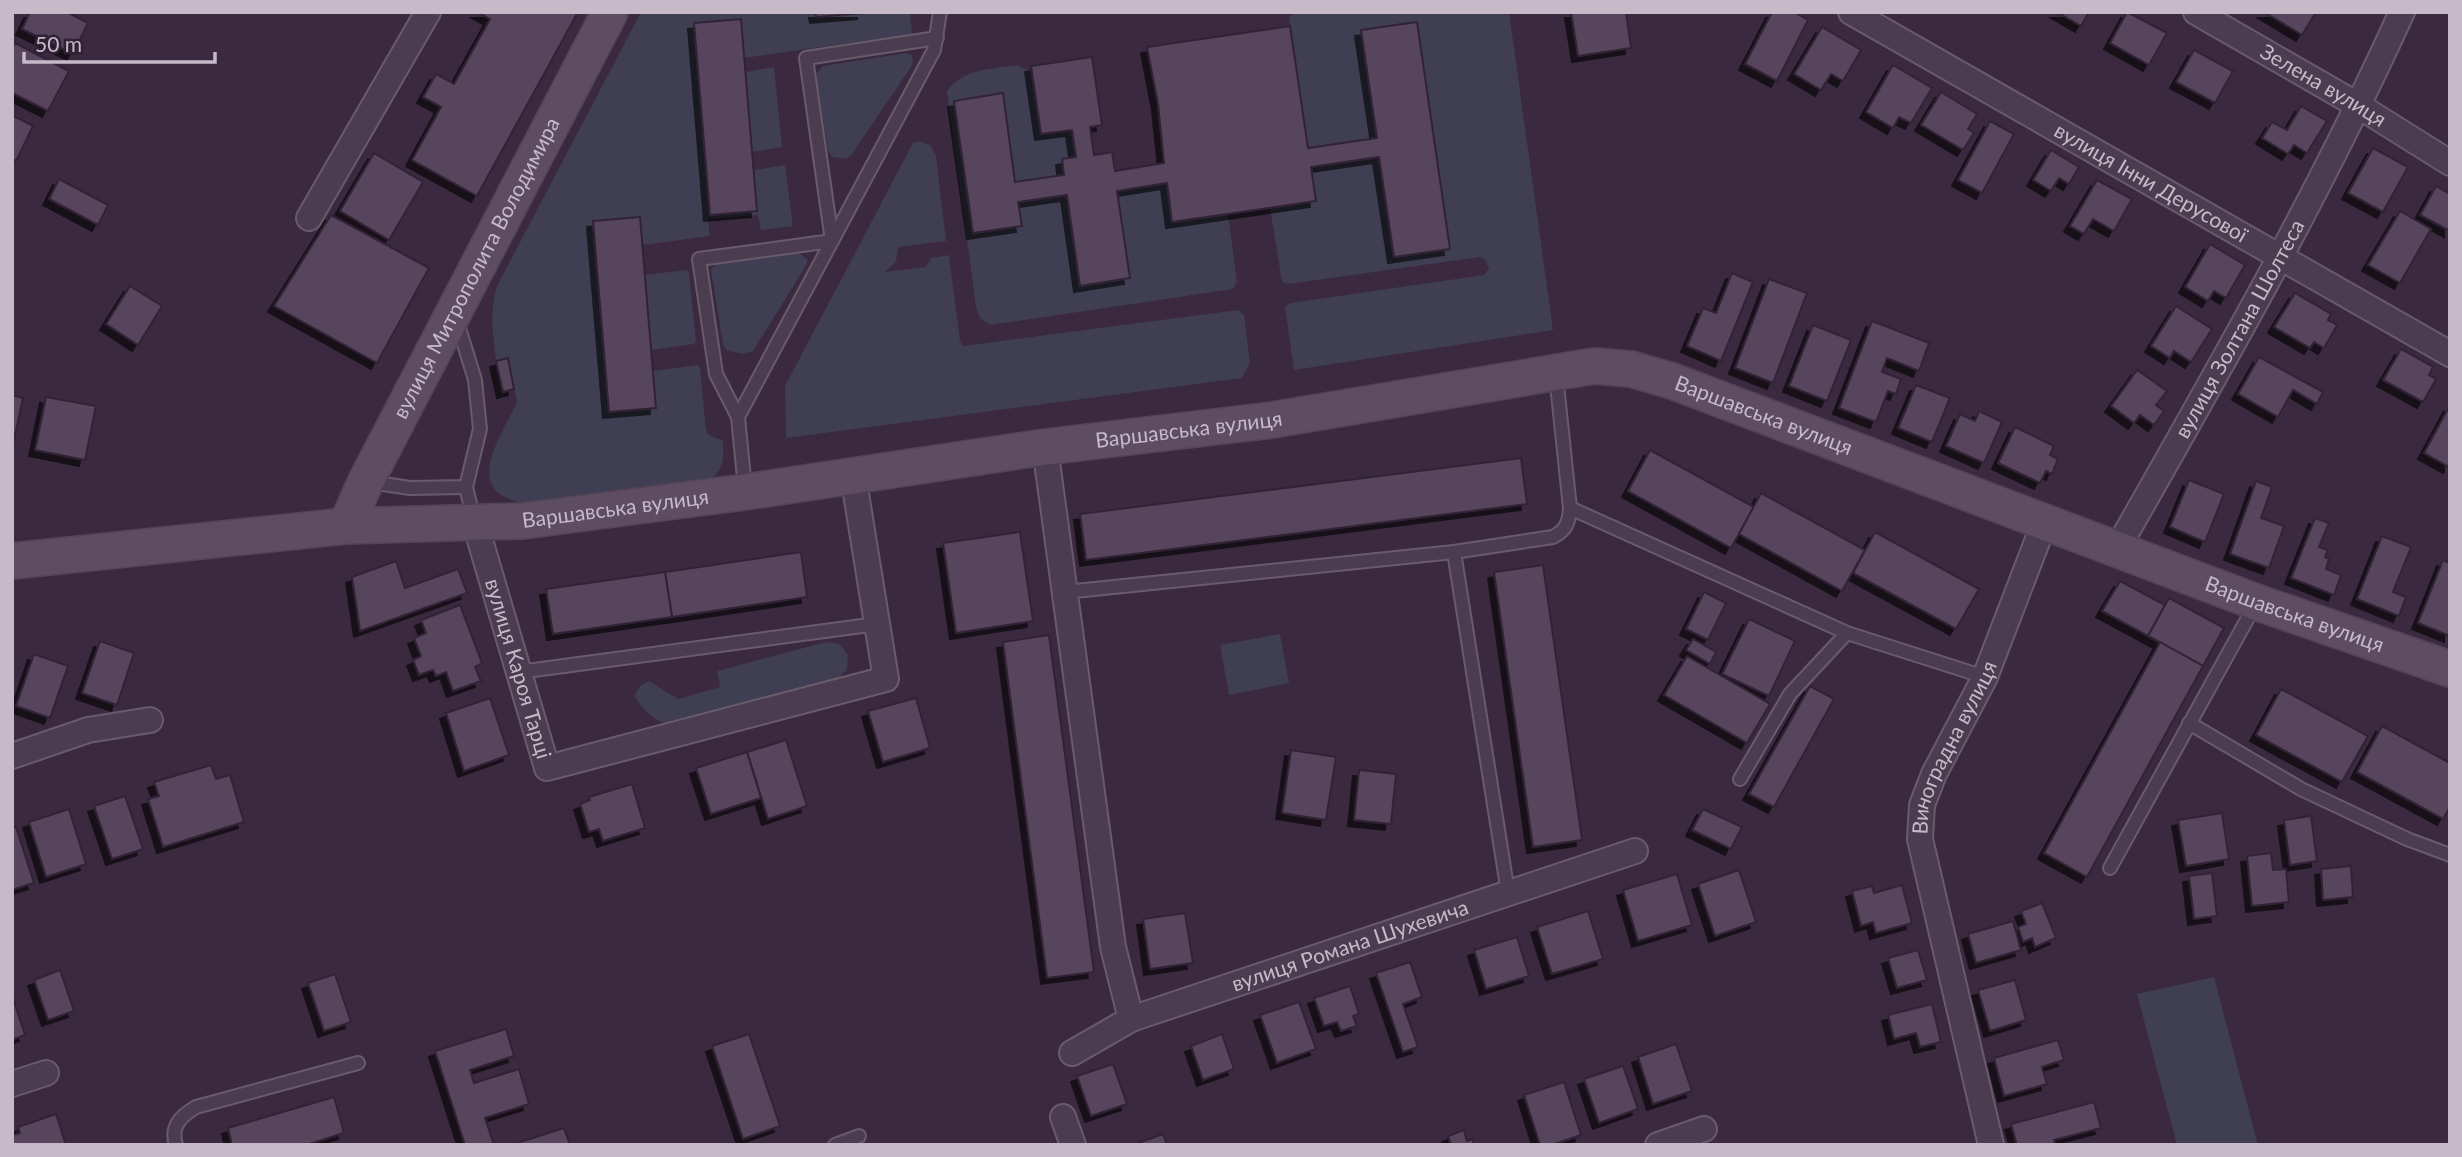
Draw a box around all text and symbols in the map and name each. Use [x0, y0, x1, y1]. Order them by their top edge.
scale bar [24, 21, 215, 65]
text: 50 m [35, 31, 82, 56]
street label: Зелена вулиця [2257, 38, 2392, 131]
street label: вулиця Митрополита Володимира [387, 113, 564, 422]
street label: вулиця Інни Дерусової [2051, 117, 2253, 247]
street label: вулиця Золтана Шолтеса [2169, 215, 2309, 442]
street label: Варшавська вулиця [1672, 369, 1856, 459]
street label: Варшавська вулиця [1094, 404, 1284, 452]
street label: Варшавська вулиця [520, 483, 710, 532]
street label: Варшавська вулиця [2202, 570, 2388, 656]
street label: вулиця Кароя Тарці [481, 575, 558, 761]
street label: Виноградна вулиця [1906, 657, 2001, 835]
street label: вулиця Романа Шухевича [1228, 894, 1471, 996]

